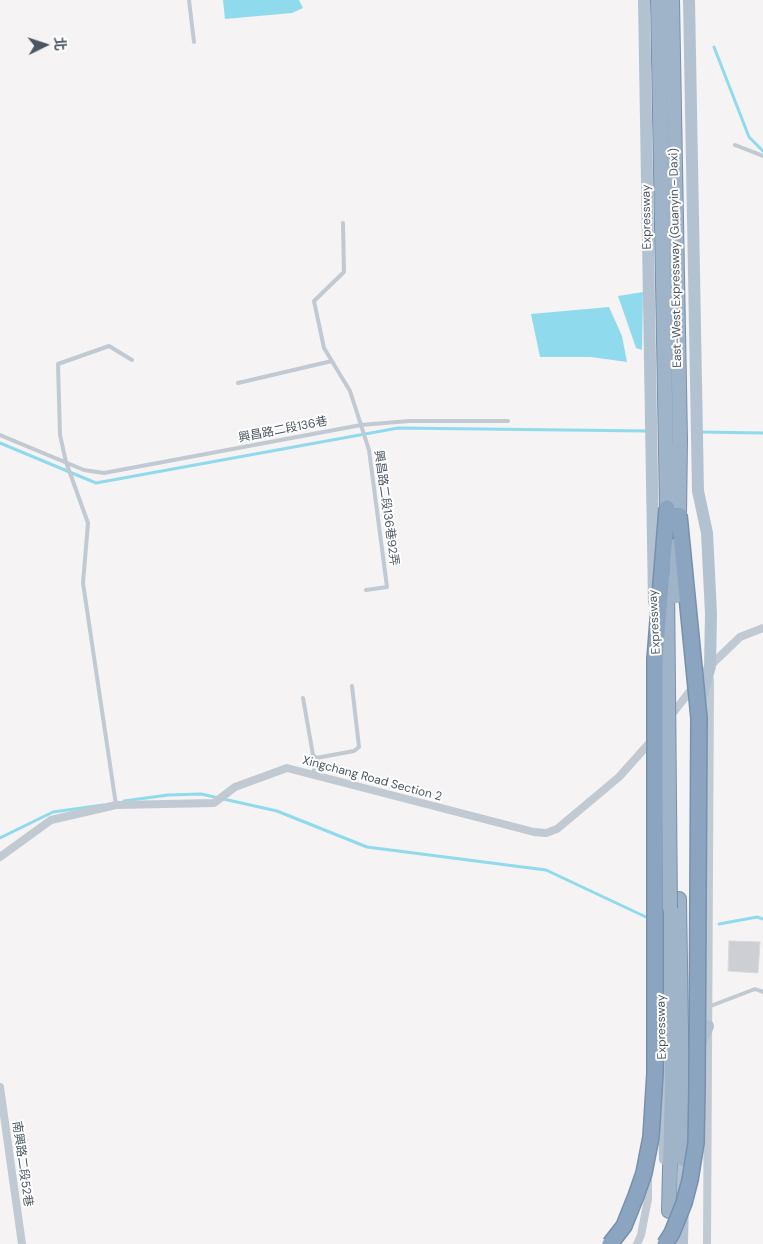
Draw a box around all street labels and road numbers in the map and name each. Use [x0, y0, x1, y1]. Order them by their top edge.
street label: East-West Expressway (Guanyin - Daxi) [667, 148, 685, 368]
street label: Expressway [639, 184, 655, 250]
street label: 興昌路二段136巷 [237, 414, 329, 446]
street label: 興昌路二段136巷92弄 [371, 449, 401, 567]
street label: Expressway [646, 589, 664, 655]
street label: Xingchang Road Section 2 [301, 753, 443, 805]
street label: Expressway [654, 994, 670, 1060]
street label: 南興路二段52巷 [9, 1120, 35, 1208]

